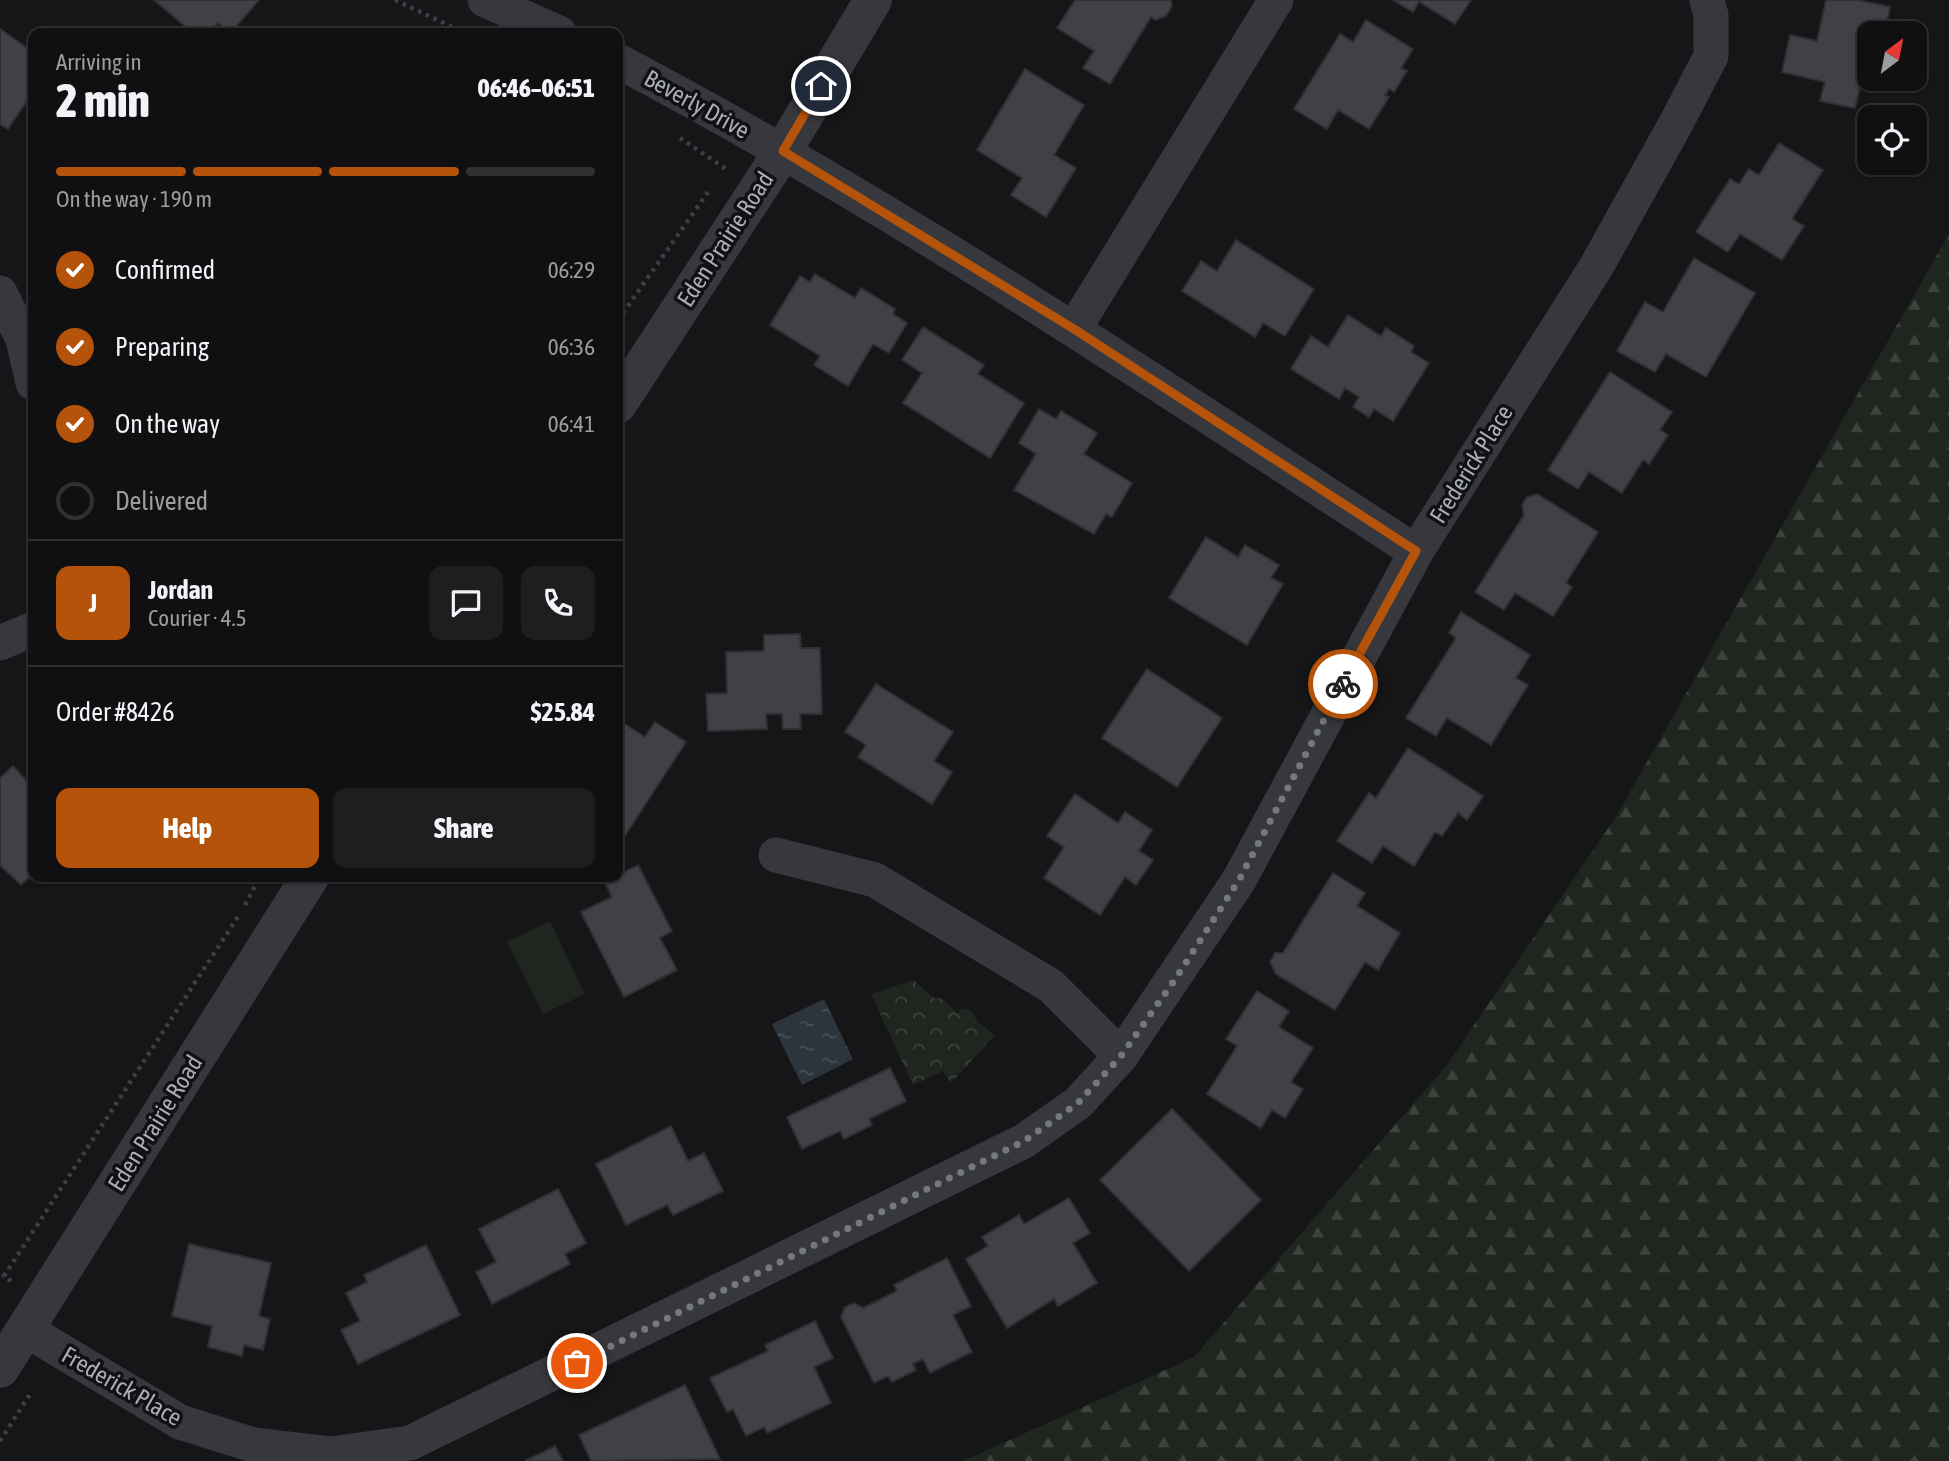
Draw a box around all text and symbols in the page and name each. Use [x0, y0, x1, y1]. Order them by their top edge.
north arrow [1857, 21, 1927, 91]
map controls [1857, 21, 1927, 175]
text: Arriving in [56, 49, 142, 75]
pin [791, 56, 851, 116]
street label: Beverly Drive [640, 64, 754, 144]
icon: home [802, 67, 840, 105]
text: 06:46–06:51 [478, 73, 595, 103]
text: 2 min [56, 74, 150, 127]
button: locate [1857, 105, 1927, 175]
street label: Eden Prairie Road [671, 167, 779, 311]
text: On the way · 190 m [56, 186, 212, 212]
icon: check [56, 251, 94, 289]
text: Confirmed [115, 255, 215, 285]
text: 06:29 [548, 257, 595, 283]
icon: check [56, 328, 94, 366]
text: Preparing [115, 332, 209, 362]
text: 06:36 [548, 334, 595, 360]
street label: Frederick Place [1424, 400, 1518, 528]
icon: check [56, 405, 94, 443]
text: On the way [115, 409, 220, 439]
text: 06:41 [548, 411, 595, 437]
text: Delivered [115, 486, 208, 516]
button: chat [429, 566, 503, 640]
button: phone [521, 566, 595, 640]
text: Jordan [148, 575, 213, 605]
text: J [89, 588, 97, 618]
text: Courier · 4.5 [148, 605, 247, 631]
courier [1308, 649, 1378, 719]
icon: bike [1324, 665, 1362, 703]
text: Order #8426 [56, 697, 175, 727]
text: $25.84 [531, 697, 595, 727]
button: Help [56, 788, 319, 868]
button: Share [333, 788, 595, 868]
street label: Eden Prairie Road [102, 1050, 208, 1196]
pin [547, 1333, 607, 1393]
street label: Frederick Place [57, 1341, 187, 1431]
icon: bag [558, 1344, 596, 1382]

